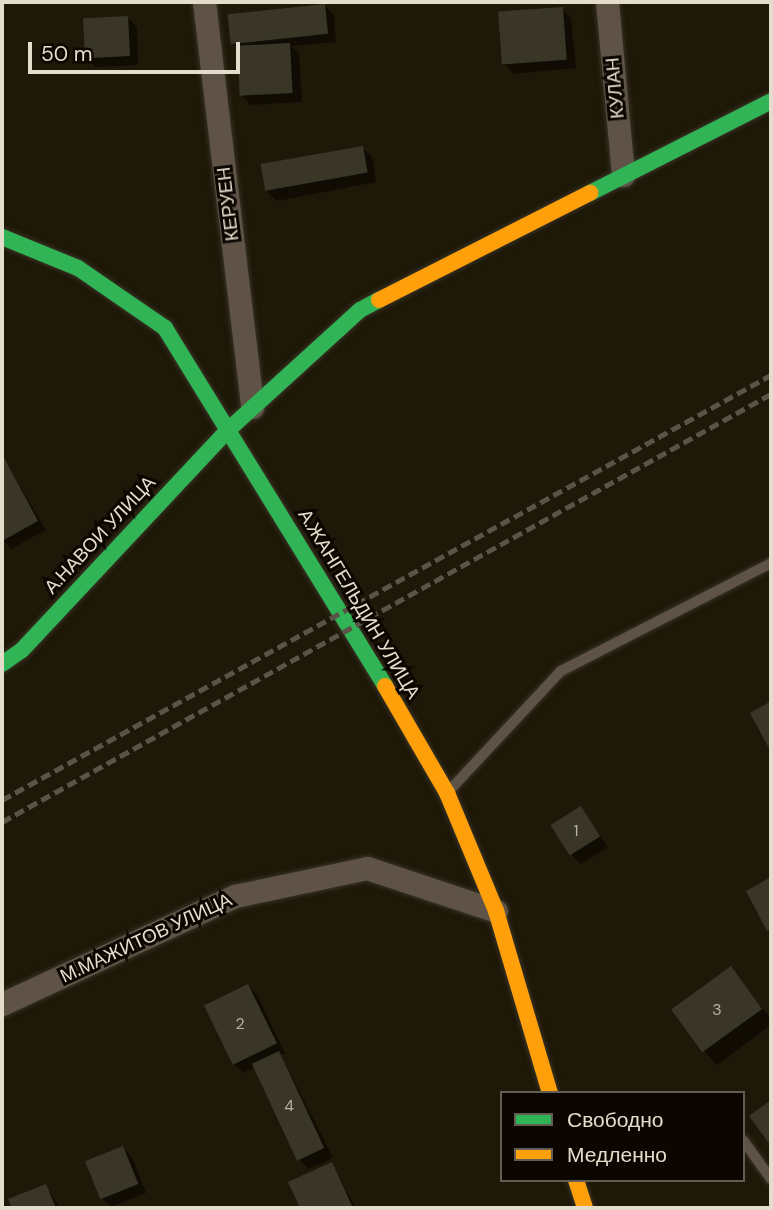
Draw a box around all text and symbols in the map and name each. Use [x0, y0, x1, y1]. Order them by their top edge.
scale bar [32, 28, 243, 72]
text: 50 m [41, 40, 92, 68]
street label: КУЛАН [601, 56, 629, 120]
street label: КЕРУЕН [212, 166, 244, 242]
street label: А.НАВОИ УЛИЦА [40, 471, 160, 599]
street label: А.ЖАНГЕЛЬДИН УЛИЦА [293, 505, 425, 703]
house number: 1 [574, 821, 578, 841]
street label: М.МАЖИТОВ УЛИЦА [57, 888, 235, 988]
house number: 3 [712, 1000, 722, 1020]
house number: 2 [235, 1014, 245, 1034]
legend [500, 1091, 745, 1182]
house number: 4 [284, 1096, 294, 1116]
text: Свободно [567, 1106, 664, 1134]
text: Медленно [567, 1141, 667, 1169]

